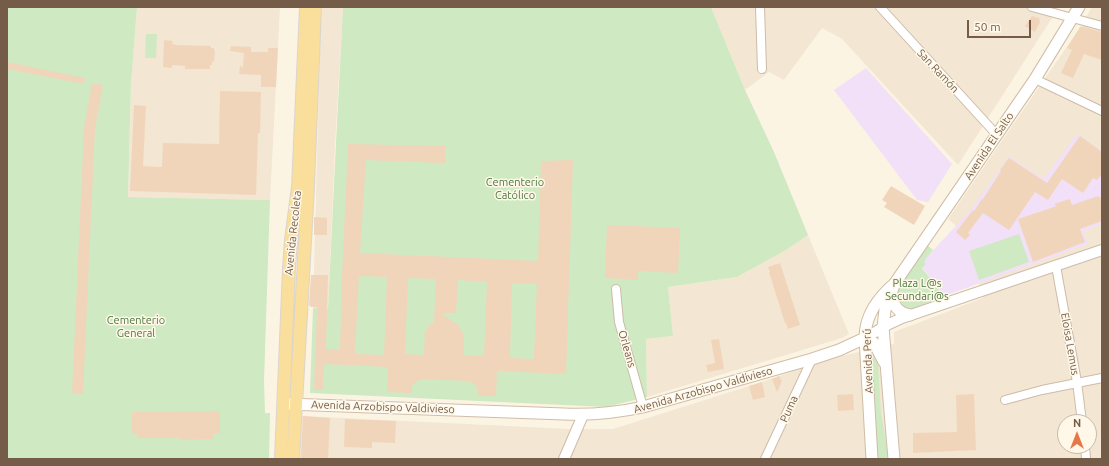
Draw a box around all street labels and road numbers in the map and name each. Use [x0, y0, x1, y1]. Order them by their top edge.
street label: San Ramón [914, 46, 962, 96]
street label: Avenida El Salto [962, 110, 1016, 182]
street label: Avenida Recoleta [282, 190, 304, 276]
street label: Eloisa Lemus [1058, 312, 1082, 376]
street label: Avenida Perú [860, 328, 876, 394]
street label: Orleans [615, 329, 639, 369]
street label: Avenida Arzobispo Valdivieso [632, 364, 774, 416]
street label: Puma [777, 394, 801, 424]
street label: Avenida Arzobispo Valdivieso [311, 398, 455, 416]

